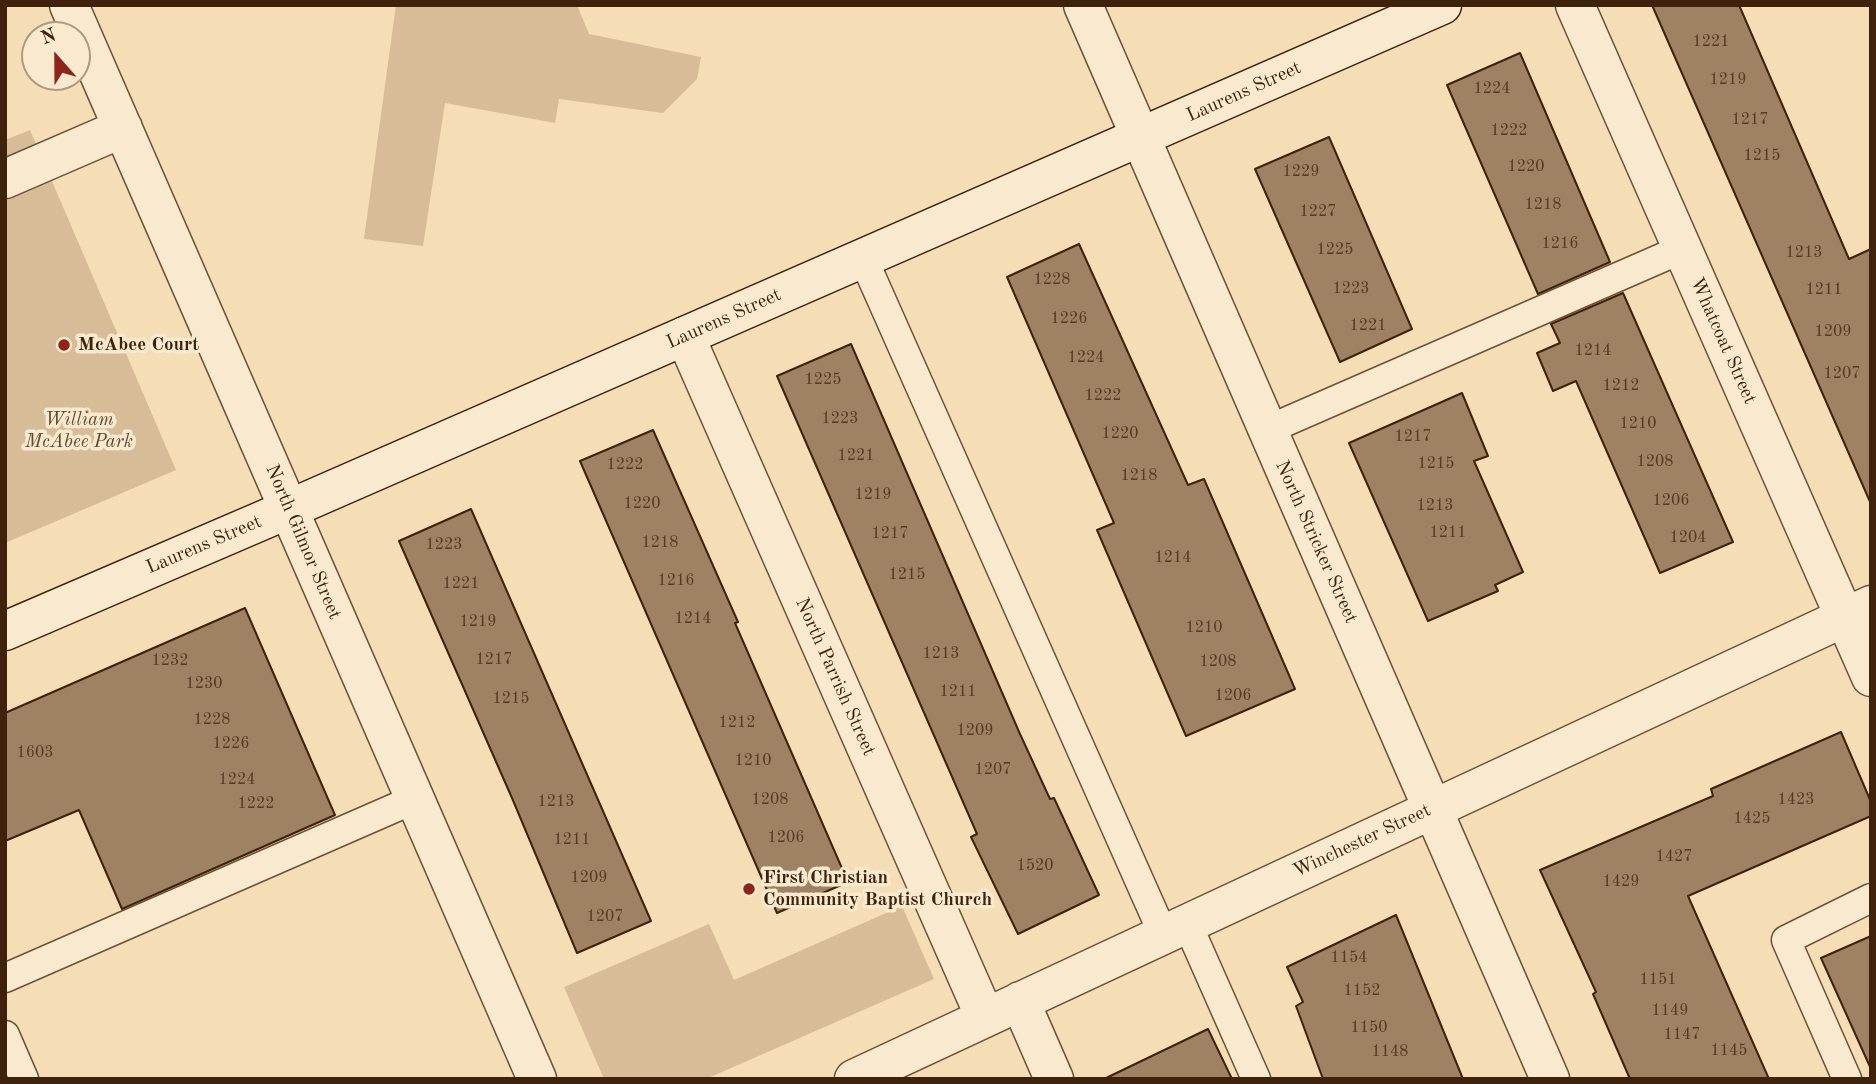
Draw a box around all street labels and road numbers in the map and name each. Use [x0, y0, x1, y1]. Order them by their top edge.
street label: Laurens Street [1183, 57, 1305, 127]
street label: Whatcoat Street [1685, 274, 1761, 408]
street label: Laurens Street [663, 284, 785, 354]
street label: North Stricker Street [1270, 457, 1362, 627]
street label: North Gilmor Street [260, 461, 346, 623]
street label: Laurens Street [143, 510, 265, 580]
street label: North Parrish Street [790, 594, 880, 760]
street label: Winchester Street [1290, 799, 1434, 883]

